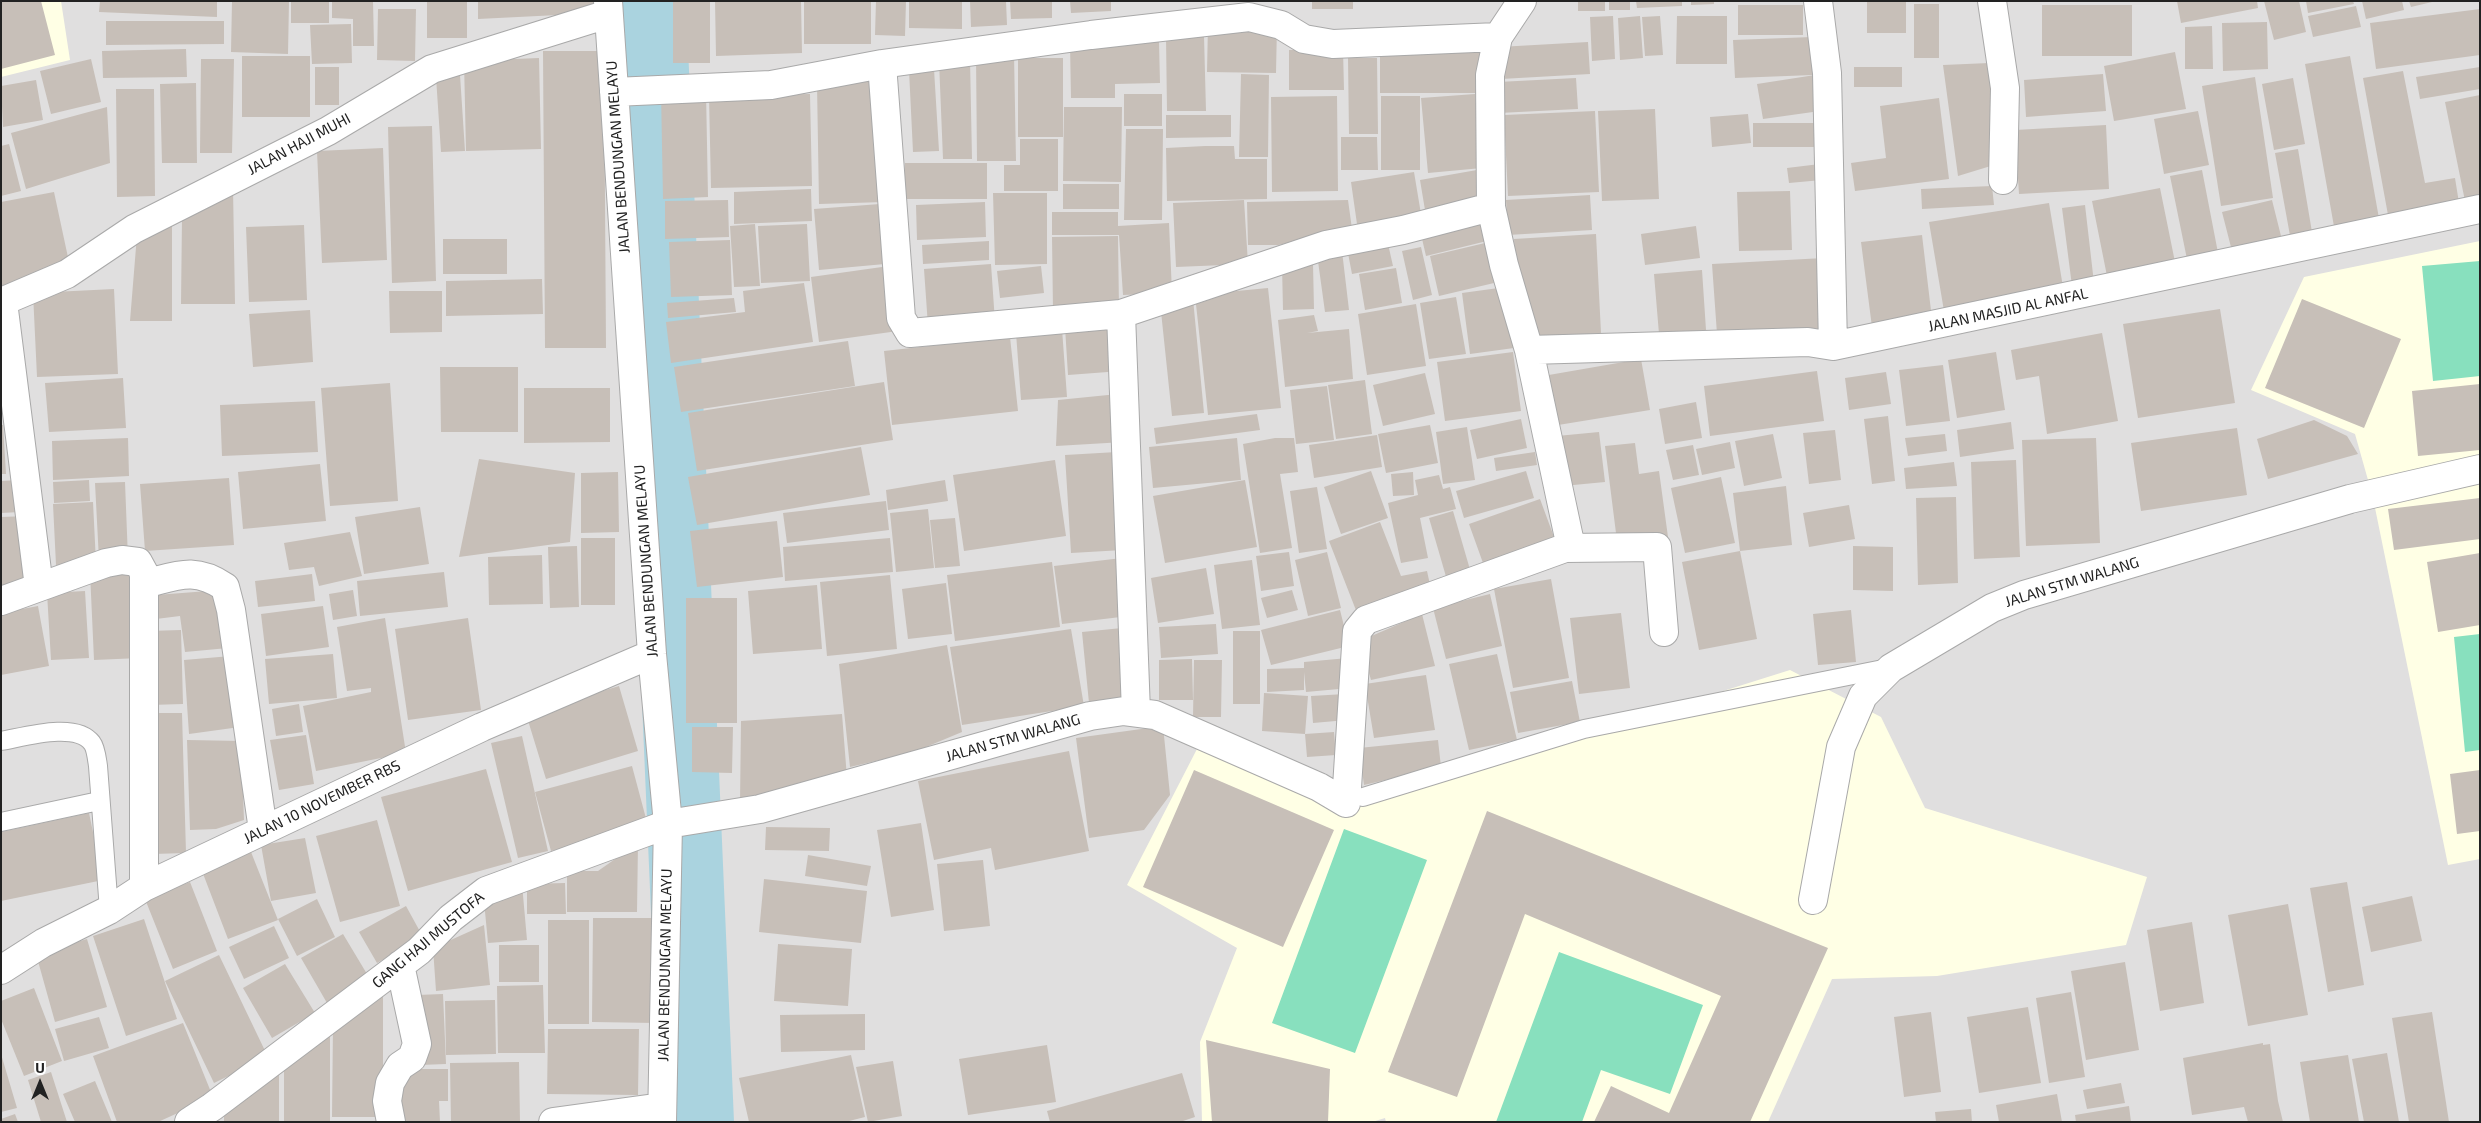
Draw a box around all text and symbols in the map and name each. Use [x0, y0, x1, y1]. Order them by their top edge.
street label: JALAN BENDUNGAN MELAYU [602, 60, 634, 254]
street label: JALAN HAJI MUHI [244, 109, 354, 179]
street label: JALAN MASJID AL ANFAL [1926, 284, 2090, 336]
street label: JALAN BENDUNGAN MELAYU [630, 464, 662, 658]
street label: JALAN STM WALANG [2003, 553, 2141, 611]
street label: JALAN STM WALANG [944, 710, 1082, 766]
street label: JALAN 10 NOVEMBER RBS [241, 756, 403, 848]
street label: JALAN BENDUNGAN MELAYU [654, 868, 676, 1062]
street label: GANG HAJI MUSTOFA [368, 888, 488, 992]
north arrow [15, 1058, 65, 1108]
text: U [35, 1059, 45, 1076]

